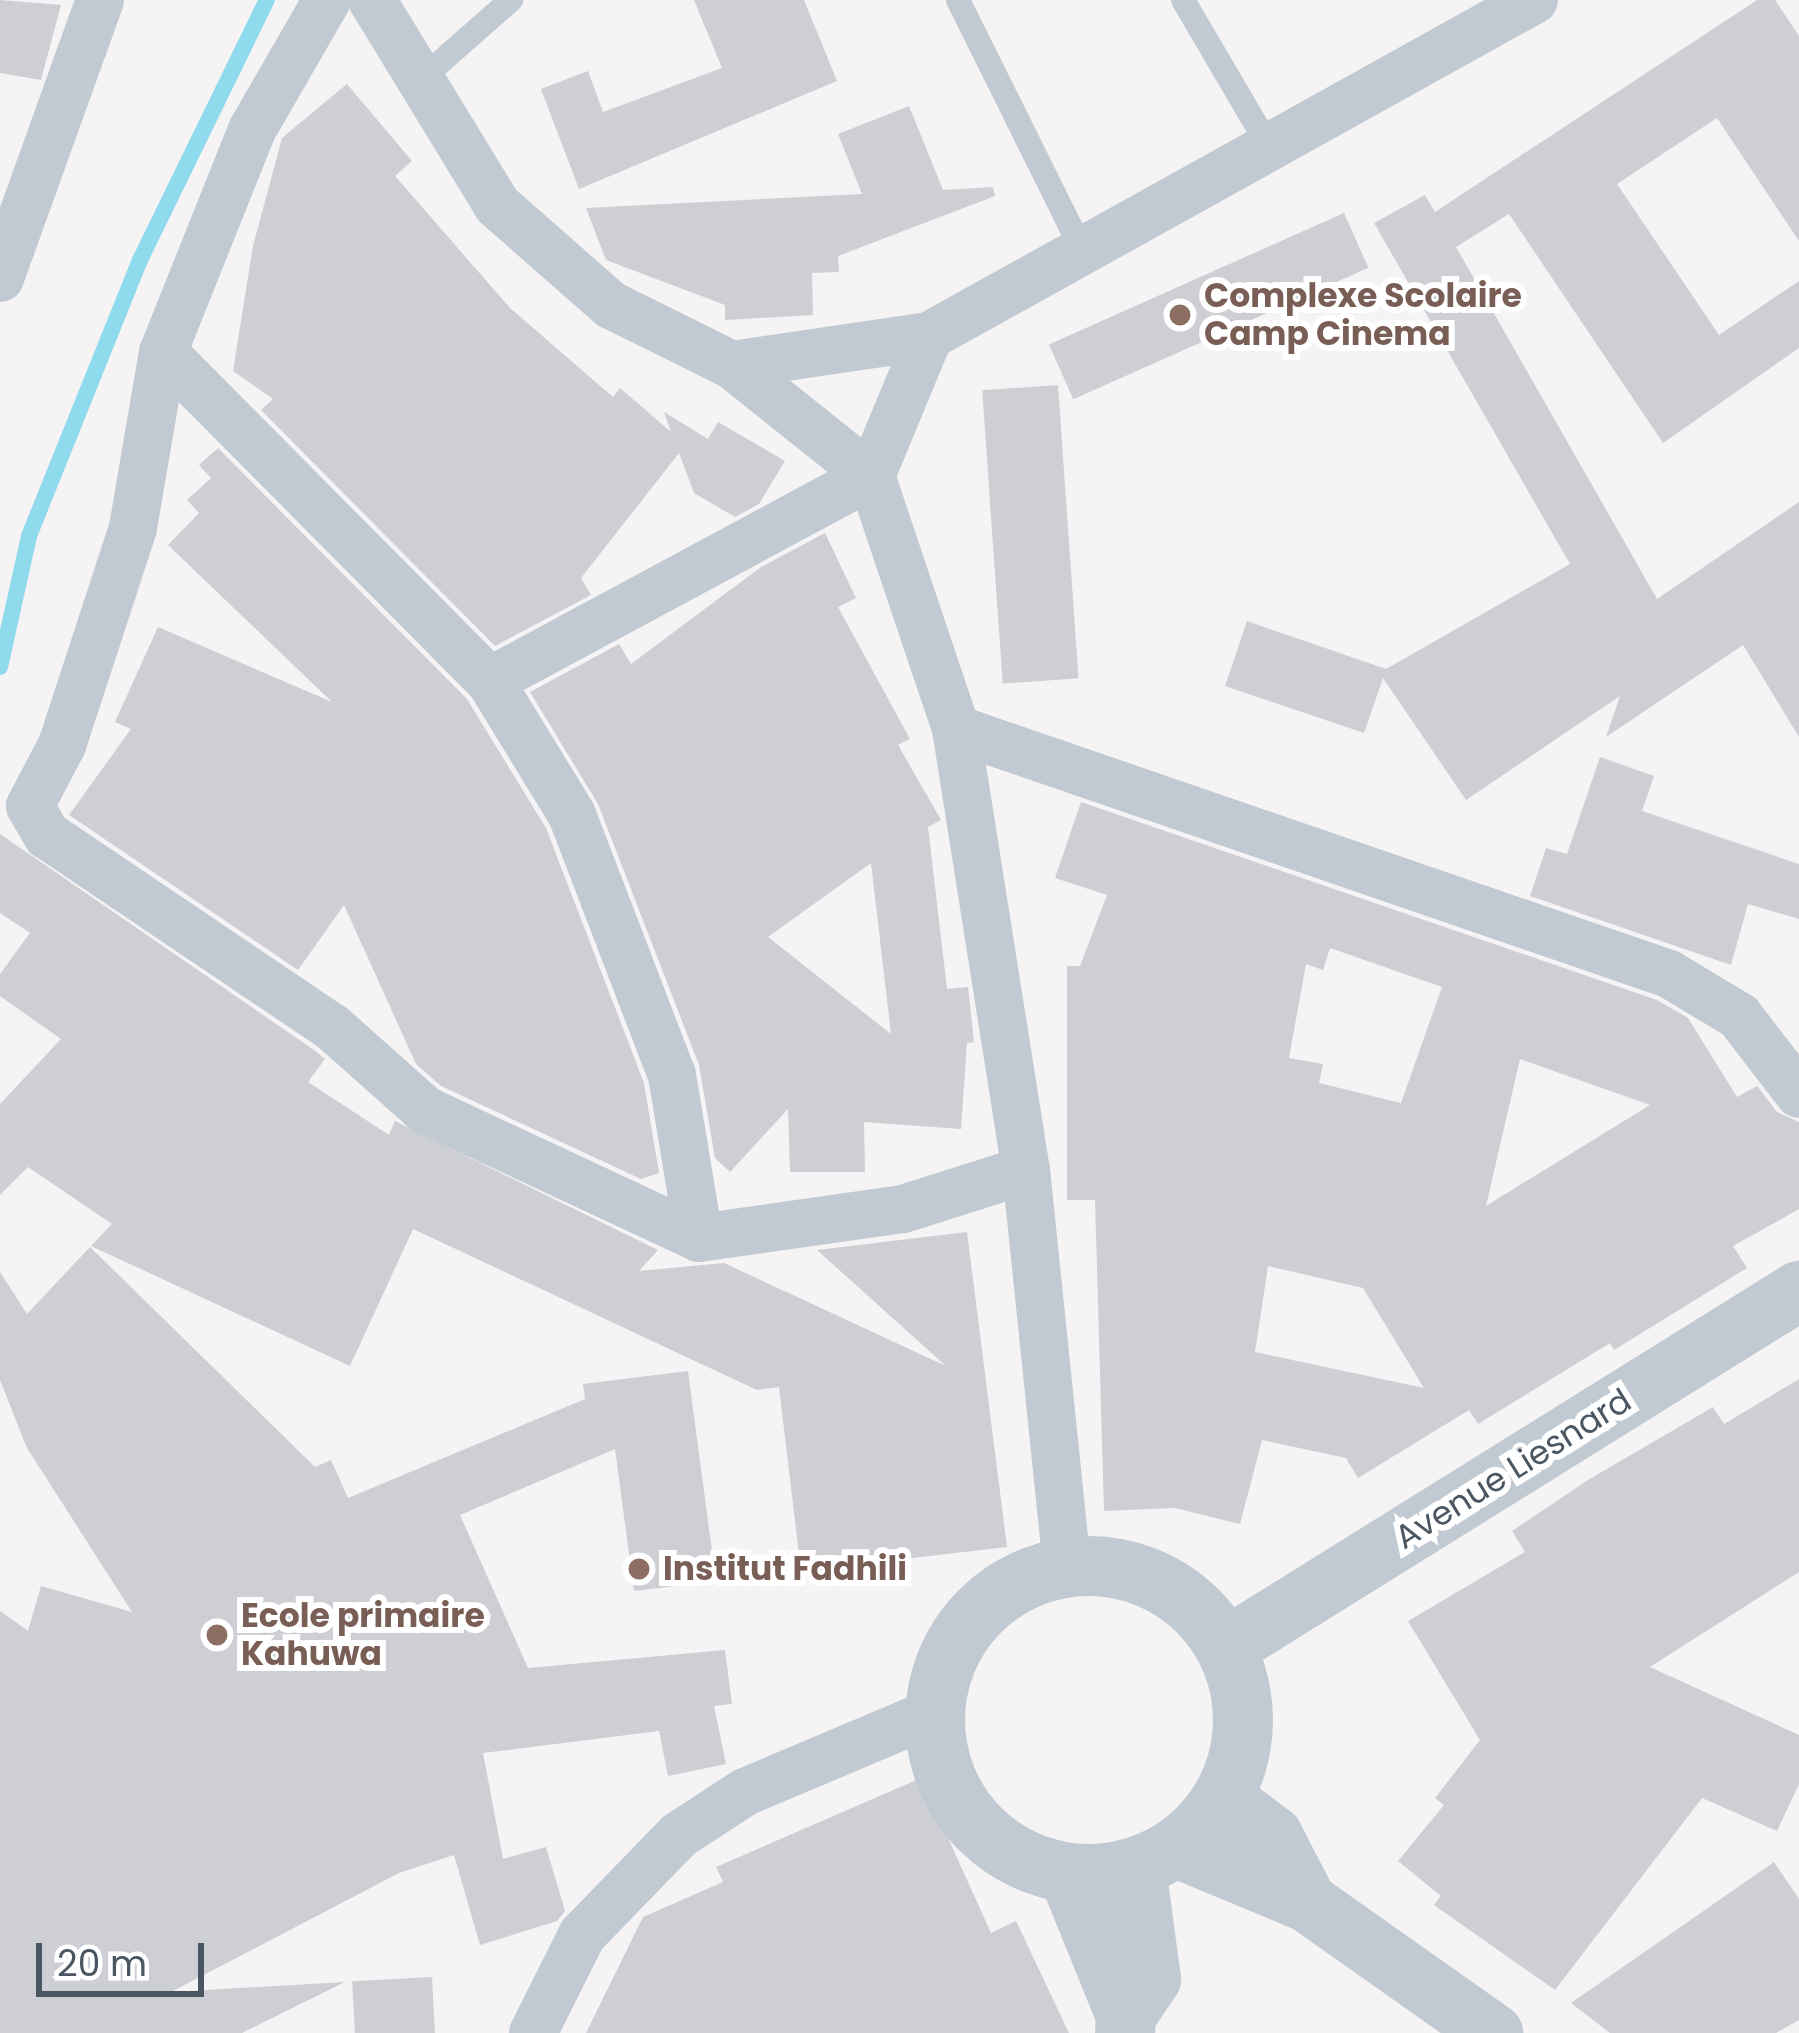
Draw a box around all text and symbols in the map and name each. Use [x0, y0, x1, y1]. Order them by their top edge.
place label: Complexe Scolaire Camp Cinema [1204, 276, 1522, 354]
marker: Complexe Scolaire Camp Cinema [1167, 302, 1193, 328]
street label: Avenue Liesnard [1388, 1380, 1638, 1558]
place label: Institut Fadhili [663, 1549, 907, 1589]
marker: Institut Fadhili [626, 1556, 652, 1582]
place label: Ecole primaire Kahuwa [241, 1596, 485, 1674]
marker: Ecole primaire Kahuwa [204, 1622, 230, 1648]
scale bar [42, 1919, 210, 1993]
text: 20 m [57, 1938, 147, 1989]

